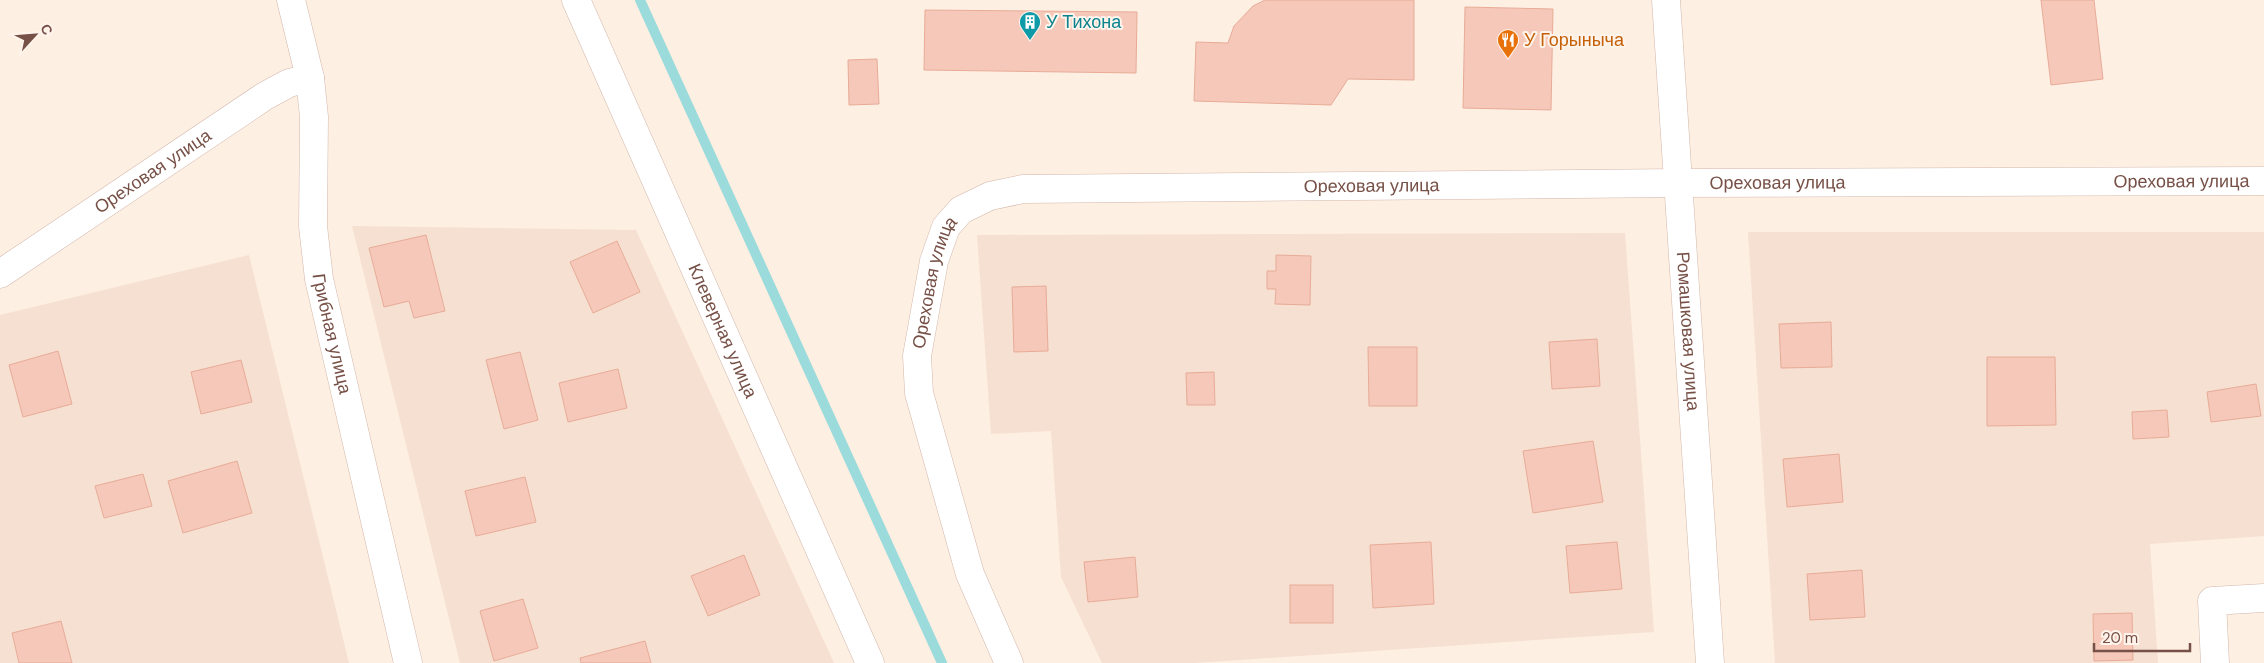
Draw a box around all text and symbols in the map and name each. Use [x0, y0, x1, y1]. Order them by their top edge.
north arrow [10, 10, 60, 60]
building icon: У Тихона [1018, 10, 1042, 41]
place label: У Тихона [1046, 10, 1122, 34]
text: С [36, 21, 57, 38]
restaurant icon: У Горыныча [1496, 28, 1520, 59]
place label: У Горыныча [1524, 28, 1625, 52]
street label: Ореховая улица [90, 123, 217, 219]
street label: Ореховая улица [2114, 169, 2251, 194]
street label: Ореховая улица [1710, 170, 1847, 195]
street label: Ореховая улица [1303, 173, 1441, 198]
street label: Ореховая улица [907, 210, 963, 350]
street label: Ромашковая улица [1671, 251, 1705, 413]
street label: Клеверная улица [682, 260, 763, 403]
street label: Грибная улица [306, 272, 358, 397]
scale bar [2094, 620, 2190, 652]
text: 20 m [2102, 628, 2138, 648]

